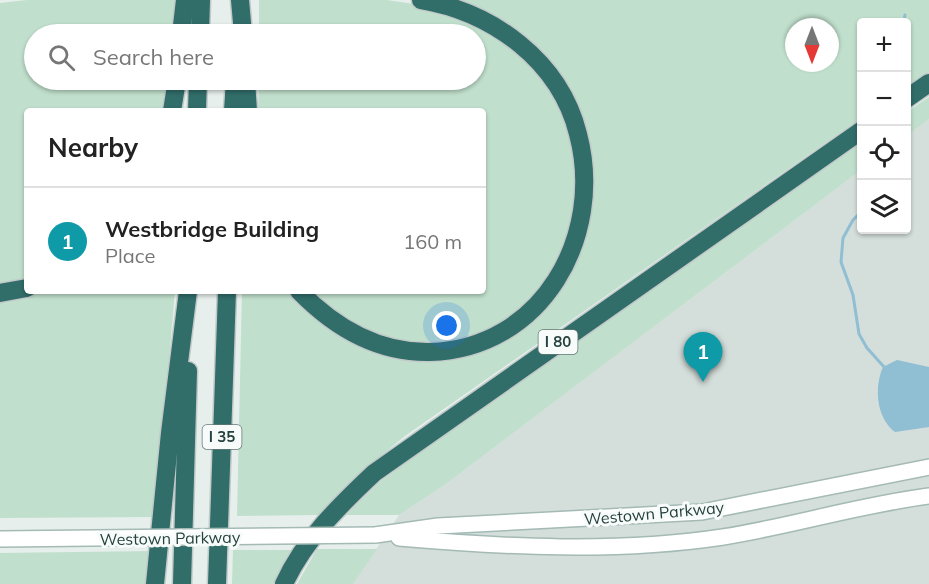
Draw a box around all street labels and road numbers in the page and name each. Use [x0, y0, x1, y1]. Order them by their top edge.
road number: I 80 [538, 330, 578, 354]
road number: I 35 [202, 425, 242, 449]
street label: Westown Parkway [583, 497, 725, 529]
street label: Westown Parkway [100, 527, 241, 549]

